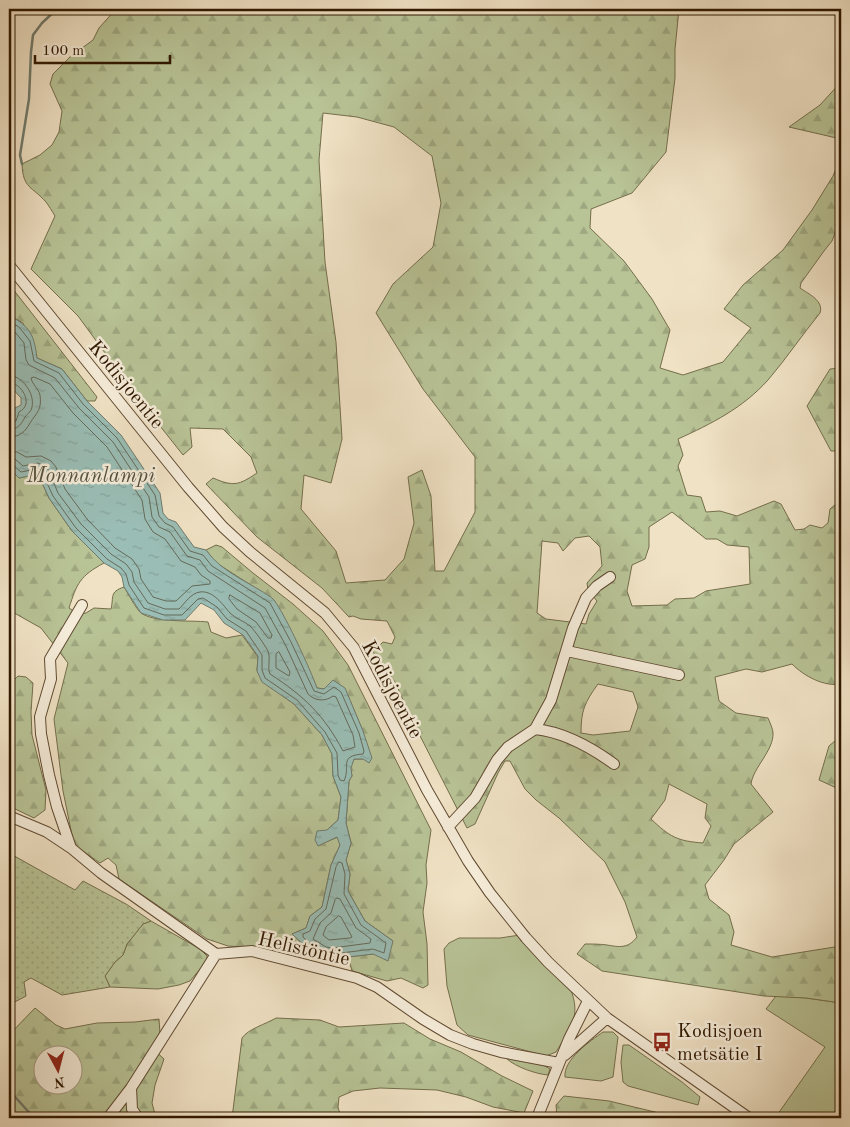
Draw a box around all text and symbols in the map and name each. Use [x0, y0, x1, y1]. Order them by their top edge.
scale bar [35, 32, 170, 64]
text: 100 m [42, 44, 84, 59]
street label: Kodisjoentie [84, 337, 167, 433]
water label: Monnanlampi [26, 466, 155, 487]
street label: Kodisjoentie [357, 638, 425, 742]
street label: Helistöntie [256, 930, 351, 970]
place label: Kodisjoen metsätie I [677, 1022, 763, 1065]
bus stop icon: Kodisjoen metsätie I [651, 1031, 673, 1053]
north arrow [32, 1044, 82, 1094]
text: N [53, 1074, 66, 1090]

